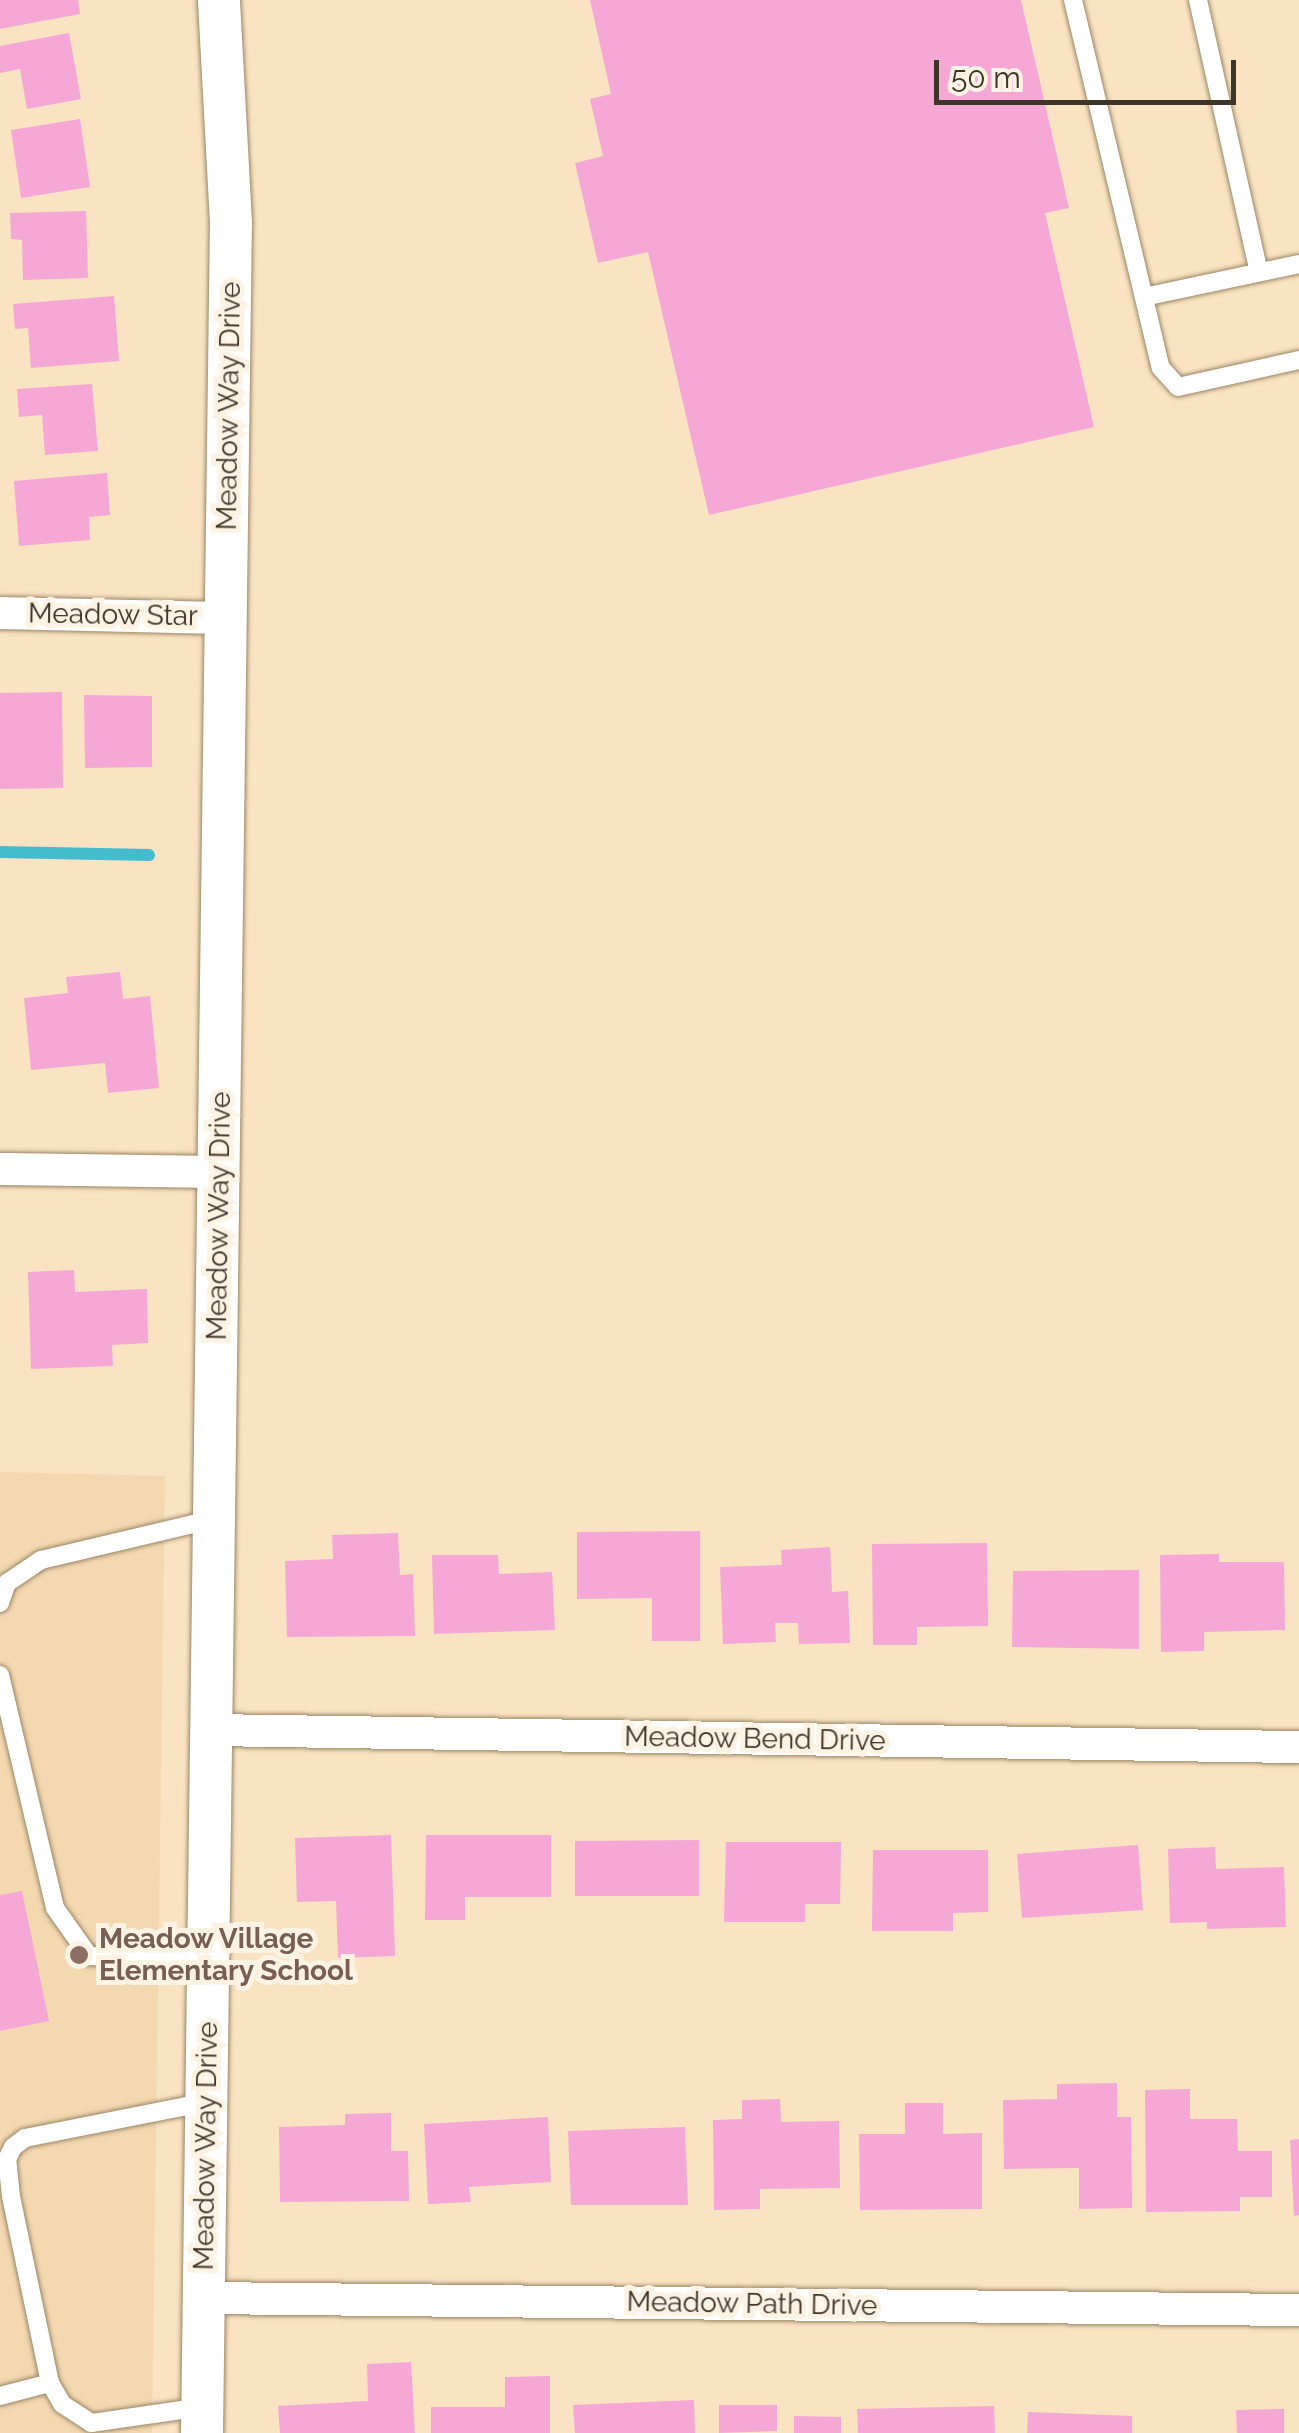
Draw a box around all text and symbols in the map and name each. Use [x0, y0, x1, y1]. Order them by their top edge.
scale bar [939, 40, 1242, 102]
text: 50 m [951, 60, 1021, 95]
street label: Meadow Way Drive [210, 280, 248, 532]
street label: Meadow Star [27, 597, 199, 633]
street label: Meadow Way Drive [200, 1090, 238, 1342]
street label: Meadow Bend Drive [624, 1720, 886, 1758]
place label: Meadow Village Elementary School [99, 1922, 354, 1988]
marker: Meadow Village Elementary School [68, 1944, 90, 1966]
street label: Meadow Way Drive [187, 2020, 225, 2272]
street label: Meadow Path Drive [626, 2285, 878, 2323]

